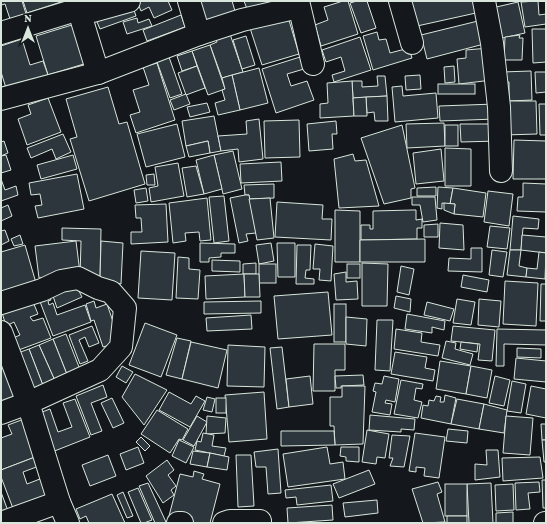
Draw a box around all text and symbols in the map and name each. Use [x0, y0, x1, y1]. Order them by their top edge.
north arrow [8, 8, 48, 48]
text: N [24, 12, 32, 24]

